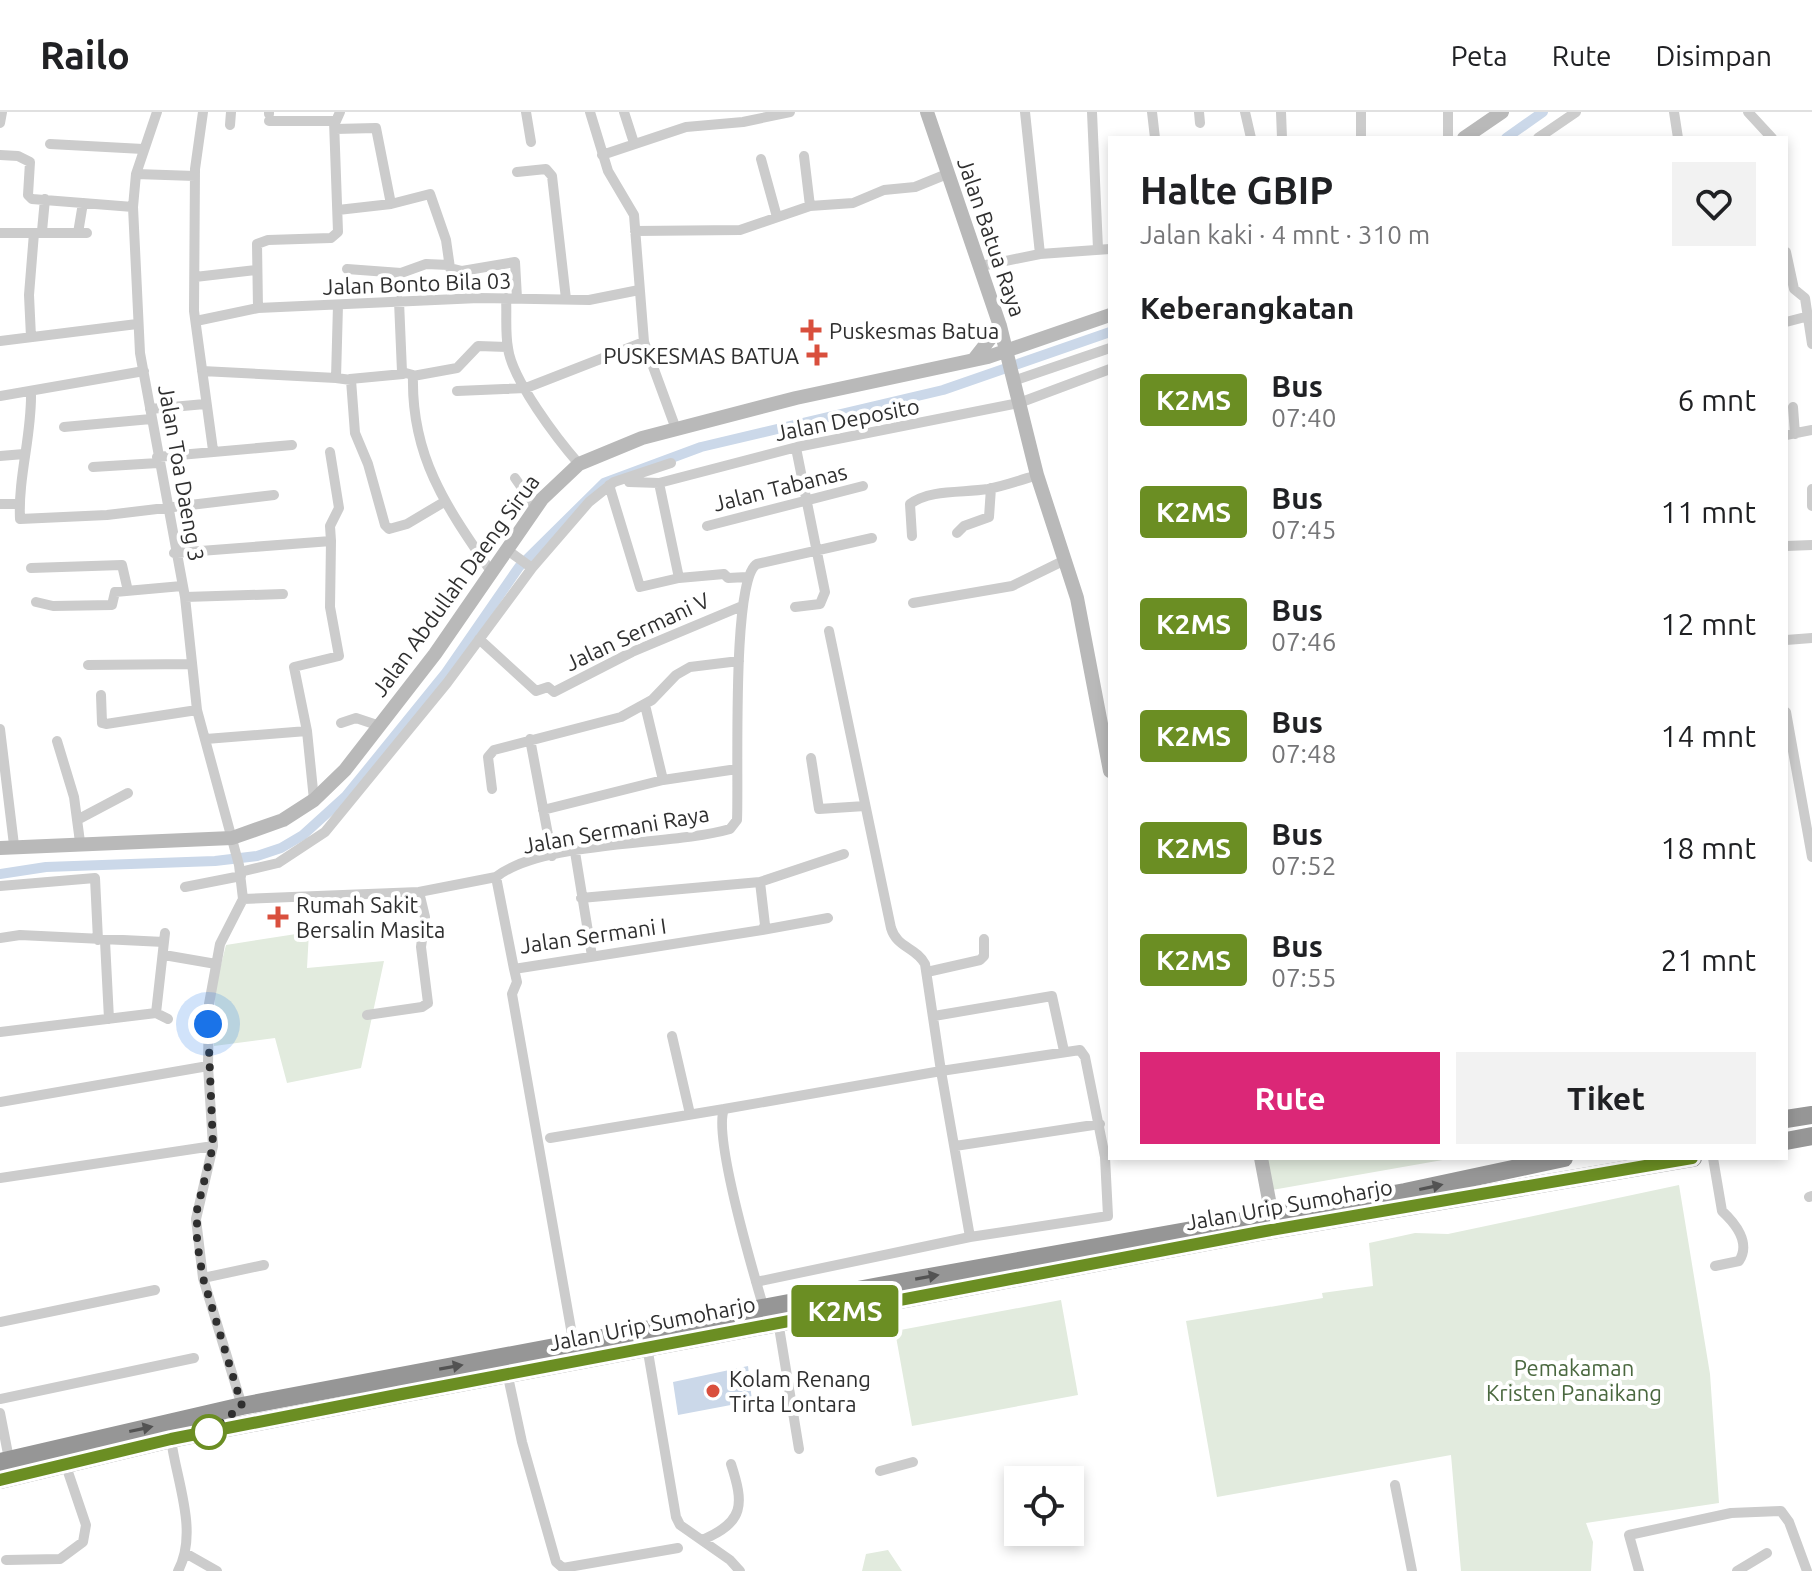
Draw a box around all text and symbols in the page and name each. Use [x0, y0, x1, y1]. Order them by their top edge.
text: Railo [40, 34, 130, 76]
text: Peta [1451, 40, 1508, 71]
text: Rute [1552, 40, 1612, 71]
text: Disimpan [1656, 40, 1772, 71]
street label: Jalan Batua Raya [953, 154, 1031, 320]
button: heart [1672, 162, 1756, 246]
text: Halte GBIP [1140, 169, 1333, 211]
text: Jalan kaki · 4 mnt · 310 m [1140, 220, 1430, 249]
street label: Jalan Bonto Bila 03 [322, 267, 512, 299]
text: Keberangkatan [1140, 291, 1354, 325]
place label: Puskesmas Batua [829, 318, 999, 343]
marker: Puskesmas Batua [800, 319, 822, 341]
place label: PUSKESMAS BATUA [603, 343, 800, 368]
marker: PUSKESMAS BATUA [806, 344, 828, 366]
text: Bus [1271, 369, 1323, 403]
street label: Jalan Toa Daeng 3 [154, 383, 210, 563]
text: 6 mnt [1677, 383, 1756, 417]
text: K2MS [1156, 384, 1231, 415]
street label: Jalan Deposito [773, 393, 921, 445]
text: 07:40 [1271, 403, 1336, 432]
street label: Jalan Tabanas [710, 458, 850, 516]
street label: Jalan Abdullah Daeng Sirua [366, 469, 544, 701]
text: Bus [1271, 481, 1323, 515]
text: 11 mnt [1660, 495, 1756, 529]
text: K2MS [1156, 496, 1231, 527]
text: 07:45 [1271, 515, 1336, 544]
street label: Jalan Sermani V [561, 587, 713, 675]
text: Bus [1271, 593, 1323, 627]
text: 12 mnt [1660, 607, 1756, 641]
text: K2MS [1156, 608, 1231, 639]
text: 07:46 [1271, 627, 1336, 656]
text: Bus [1271, 705, 1323, 739]
text: 14 mnt [1660, 719, 1756, 753]
text: K2MS [1156, 720, 1231, 751]
text: 07:48 [1271, 739, 1336, 768]
street label: Jalan Sermani Raya [521, 800, 711, 858]
text: Bus [1271, 817, 1323, 851]
text: 18 mnt [1660, 831, 1756, 865]
text: K2MS [1156, 832, 1231, 863]
text: 07:52 [1271, 851, 1336, 880]
place label: Rumah Sakit Bersalin Masita [296, 892, 445, 942]
marker: Rumah Sakit Bersalin Masita [267, 906, 289, 928]
street label: Jalan Sermani I [518, 912, 668, 958]
text: Bus [1271, 929, 1323, 963]
text: 21 mnt [1660, 943, 1756, 977]
text: K2MS [1156, 944, 1231, 975]
text: 07:55 [1271, 963, 1336, 992]
your location [188, 1004, 228, 1044]
button: Rute [1140, 1052, 1440, 1144]
button: Tiket [1456, 1052, 1756, 1144]
street label: Jalan Urip Sumoharjo [1184, 1173, 1394, 1235]
one-way arrow [1419, 1180, 1444, 1193]
one-way arrow [914, 1271, 939, 1283]
line badge: K2MS [789, 1285, 901, 1337]
street label: Jalan Urip Sumoharjo [547, 1291, 757, 1355]
text: K2MS [807, 1295, 883, 1326]
park label: Pemakaman Kristen Panaikang [1486, 1355, 1662, 1405]
one-way arrow [439, 1360, 464, 1373]
place label: Kolam Renang Tirta Lontara [729, 1366, 871, 1416]
marker: Kolam Renang Tirta Lontara [704, 1382, 722, 1400]
unlabelled marker [192, 1415, 226, 1449]
one-way arrow [129, 1422, 154, 1435]
map controls [1004, 1466, 1084, 1546]
button: locate [1004, 1466, 1084, 1546]

